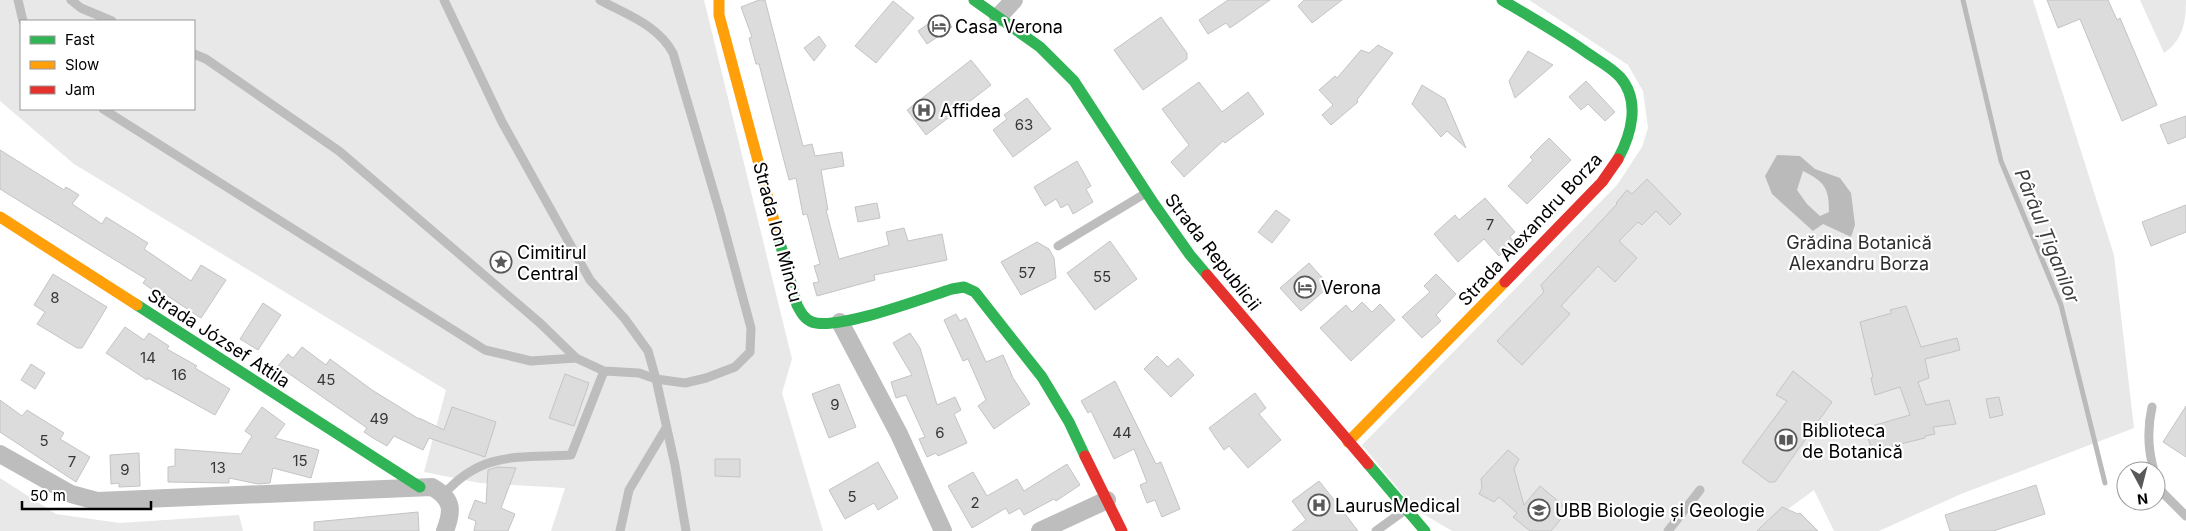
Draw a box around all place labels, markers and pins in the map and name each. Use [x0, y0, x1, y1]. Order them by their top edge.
hotel icon: Casa Verona [927, 14, 951, 38]
place label: Casa Verona [955, 16, 1063, 37]
hospital icon: Affidea [912, 98, 936, 122]
place label: Affidea [940, 100, 1001, 121]
place label: Cimitirul Central [517, 242, 587, 284]
place icon: Cimitirul Central [489, 250, 513, 274]
hotel icon: Verona [1293, 275, 1317, 299]
place label: Verona [1321, 277, 1381, 298]
place label: Biblioteca de Botanică [1802, 420, 1903, 462]
library icon: Biblioteca de Botanică [1774, 428, 1798, 452]
hospital icon: LaurusMedical [1307, 493, 1331, 517]
place label: LaurusMedical [1335, 495, 1460, 516]
school or university icon: UBB Biologie și Geologie [1527, 498, 1551, 522]
place label: UBB Biologie și Geologie [1555, 500, 1765, 522]

